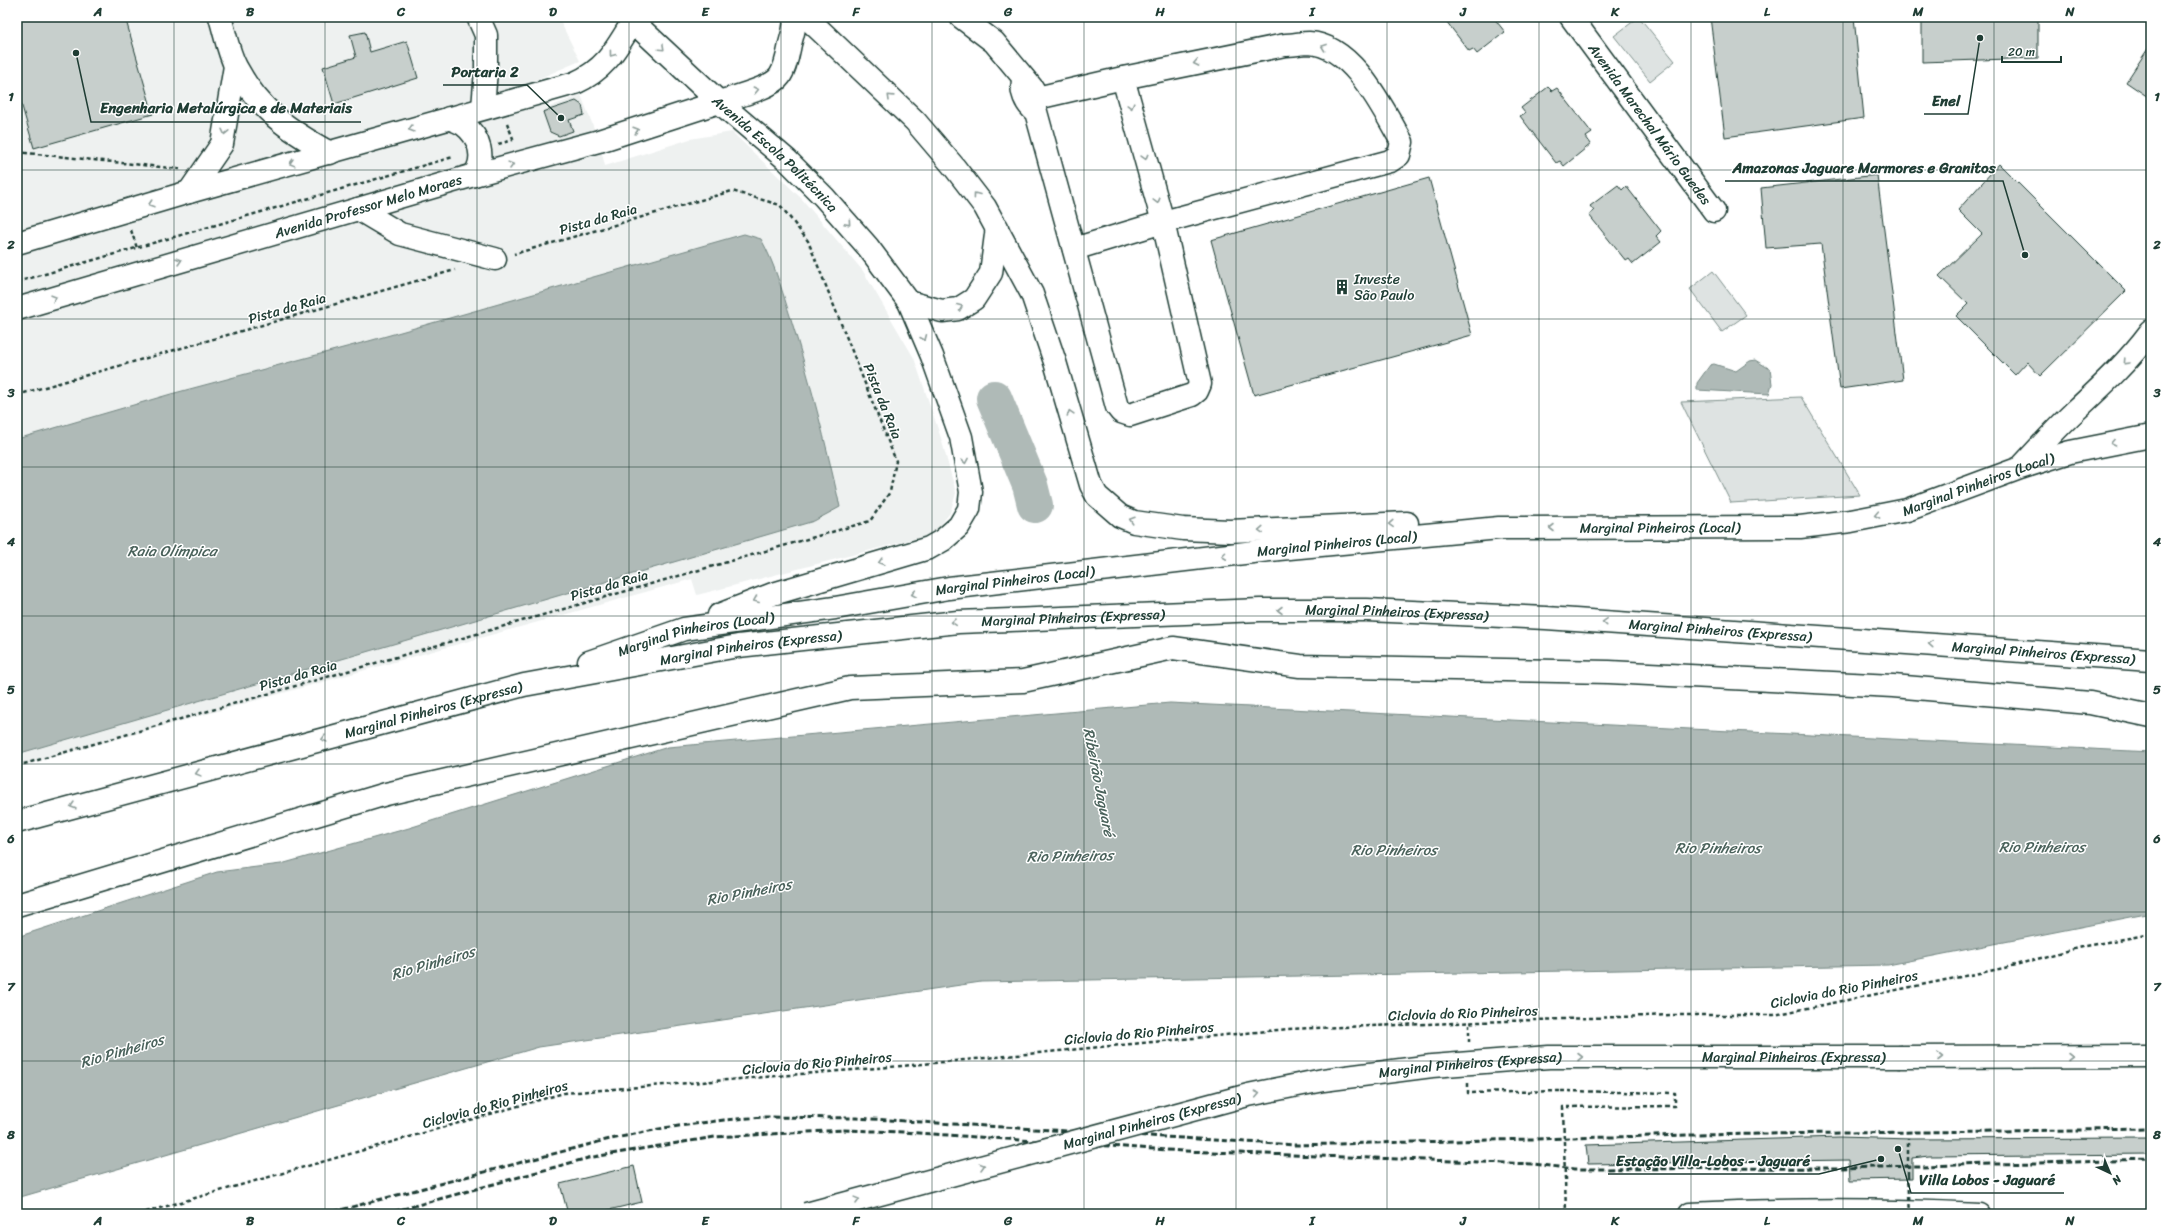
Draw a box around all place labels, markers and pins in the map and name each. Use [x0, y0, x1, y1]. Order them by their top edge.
callout: Portaria 2 [443, 58, 527, 85]
callout: Enel [1924, 87, 1968, 114]
callout: Engenharia Metalúrgica e de Materiais [91, 95, 361, 122]
callout: Amazonas Jaguare Marmores e Granitos [1725, 154, 2003, 181]
place label: Investe São Paulo [1353, 267, 1414, 308]
building icon: Investe São Paulo [1333, 278, 1351, 296]
callout: Estação Villa-Lobos - Jaguaré [1608, 1147, 1819, 1174]
callout: Villa Lobos - Jaguaré [1911, 1166, 2064, 1193]

